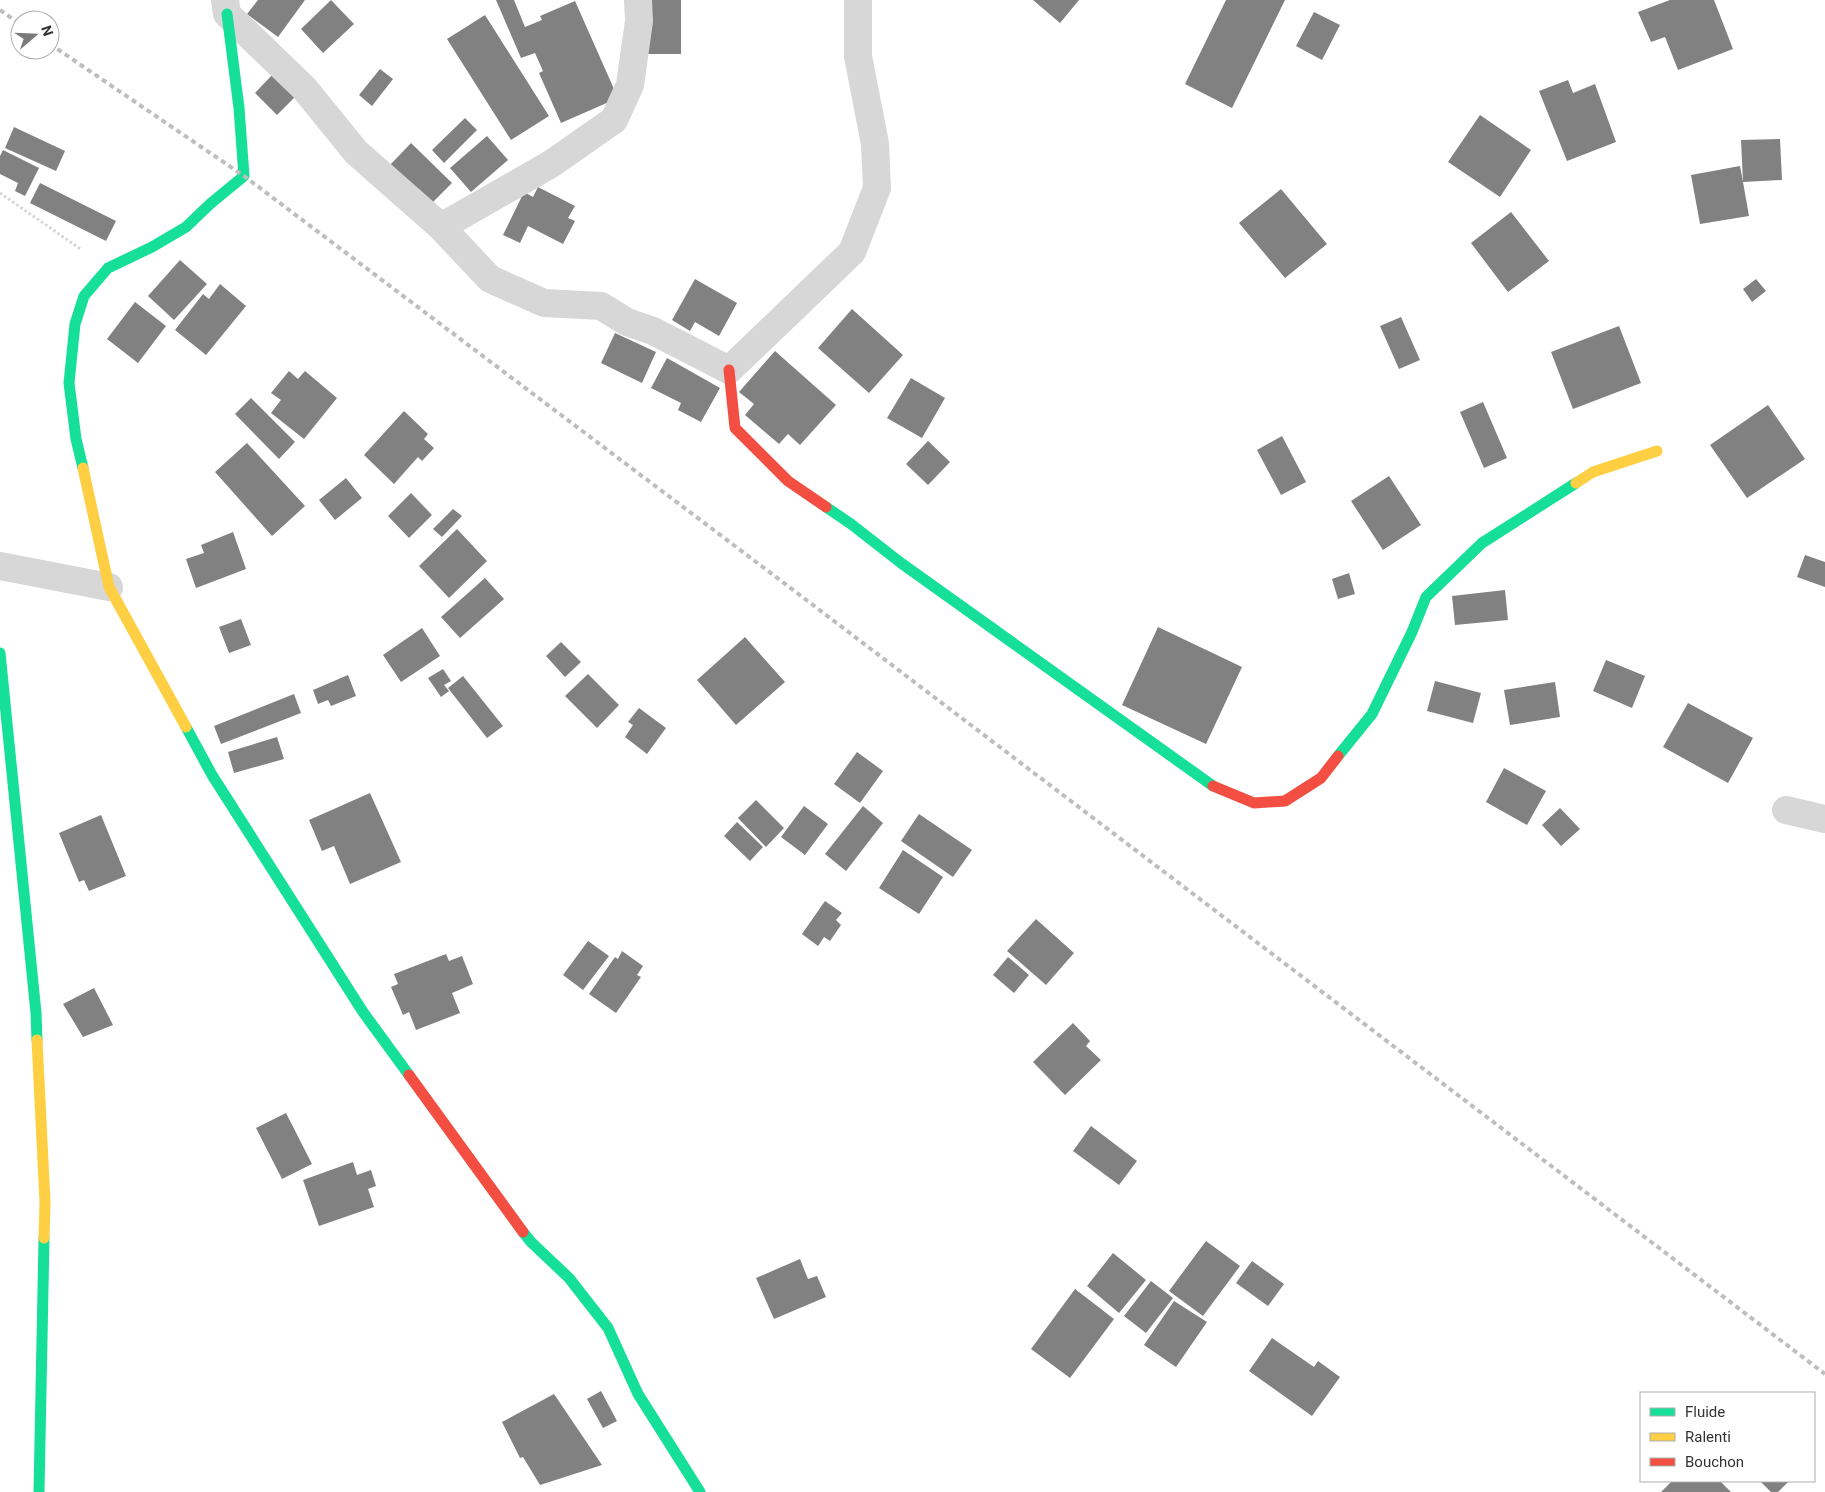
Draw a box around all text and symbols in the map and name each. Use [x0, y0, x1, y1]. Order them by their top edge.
north arrow [10, 10, 60, 60]
text: N [38, 23, 56, 38]
legend [1640, 1392, 1815, 1482]
text: Fluide [1685, 1403, 1725, 1421]
text: Ralenti [1685, 1428, 1731, 1446]
text: Bouchon [1685, 1453, 1744, 1471]

